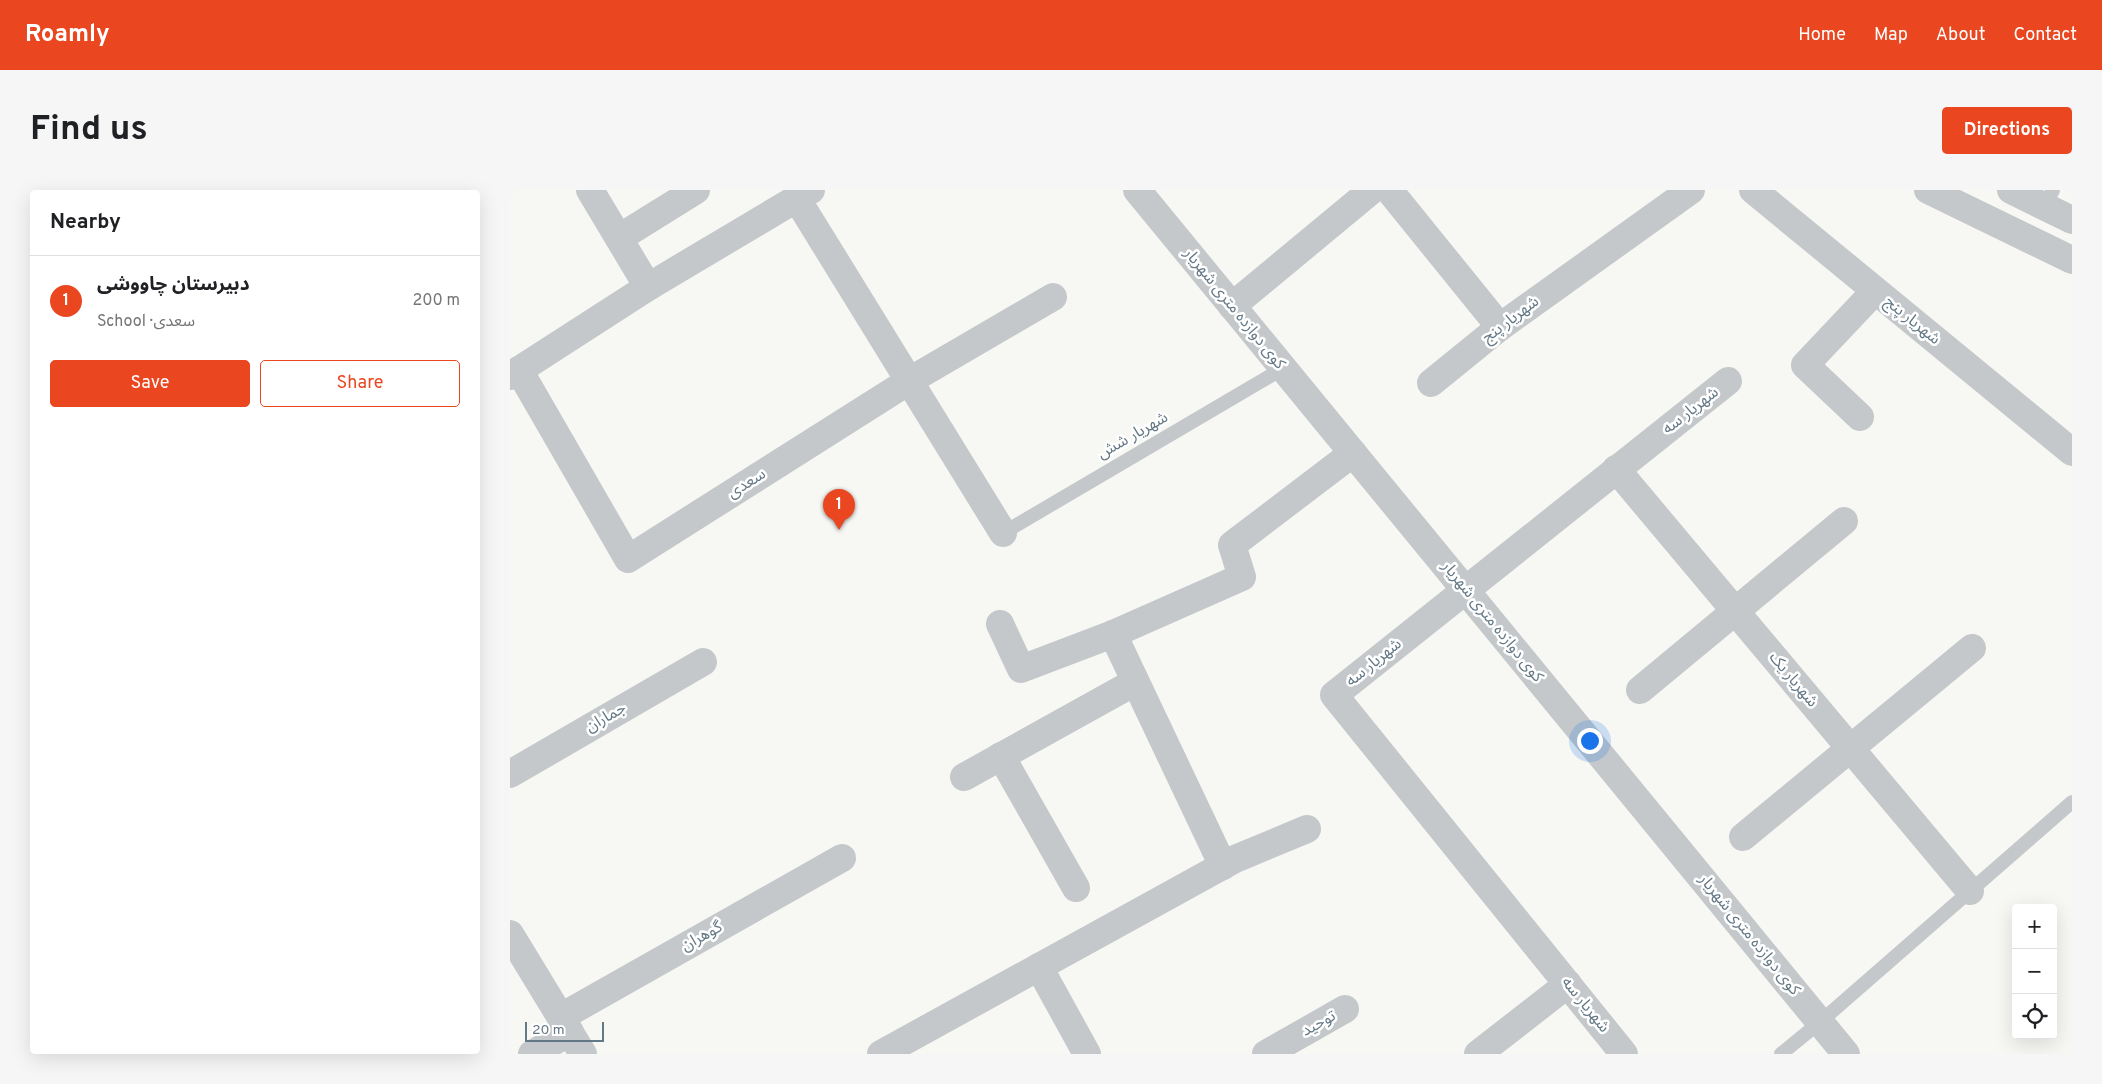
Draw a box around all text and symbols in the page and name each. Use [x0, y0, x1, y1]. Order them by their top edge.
text: Roamly [25, 20, 110, 50]
text: Home [1798, 24, 1846, 47]
text: Map [1874, 24, 1908, 47]
text: About [1936, 24, 1985, 47]
text: Contact [2013, 24, 2077, 47]
button: Directions [1942, 107, 2072, 154]
text: Find us [30, 108, 148, 152]
text: Nearby [50, 209, 121, 236]
street label: کوی دوازده متری شهریار [1178, 243, 1289, 374]
text: دبیرستان چاووشی [97, 273, 249, 297]
text: 1 [63, 291, 69, 311]
text: 200 m [412, 291, 460, 311]
street label: شهریار پنج [1479, 292, 1544, 349]
street label: شهریار پنج [1879, 292, 1944, 350]
text: School · سعدی [97, 312, 195, 332]
button: Save [50, 360, 250, 407]
button: Share [260, 360, 460, 407]
street label: شهریار سه [1659, 383, 1723, 439]
street label: شهریار شش [1094, 408, 1172, 464]
street label: سعدی [724, 465, 770, 503]
pin: 1 [823, 489, 855, 530]
street label: کوی دوازده متری شهریار [1436, 556, 1547, 687]
street label: شهریار سه [1342, 634, 1406, 692]
street label: شهریار یک [1764, 648, 1822, 712]
street label: جماران [582, 698, 630, 738]
your location [1577, 728, 1603, 754]
street label: کوی دوازده متری شهریار [1693, 869, 1804, 1000]
map controls [2012, 904, 2057, 1039]
button: + [2012, 904, 2057, 949]
street label: گوهران [678, 917, 726, 956]
button: − [2012, 949, 2057, 994]
street label: شهریار سه [1556, 973, 1614, 1037]
button: locate [2012, 994, 2057, 1039]
street label: توحید [1298, 1006, 1340, 1042]
scale bar [525, 1019, 604, 1042]
text: 20 m [532, 1022, 565, 1039]

